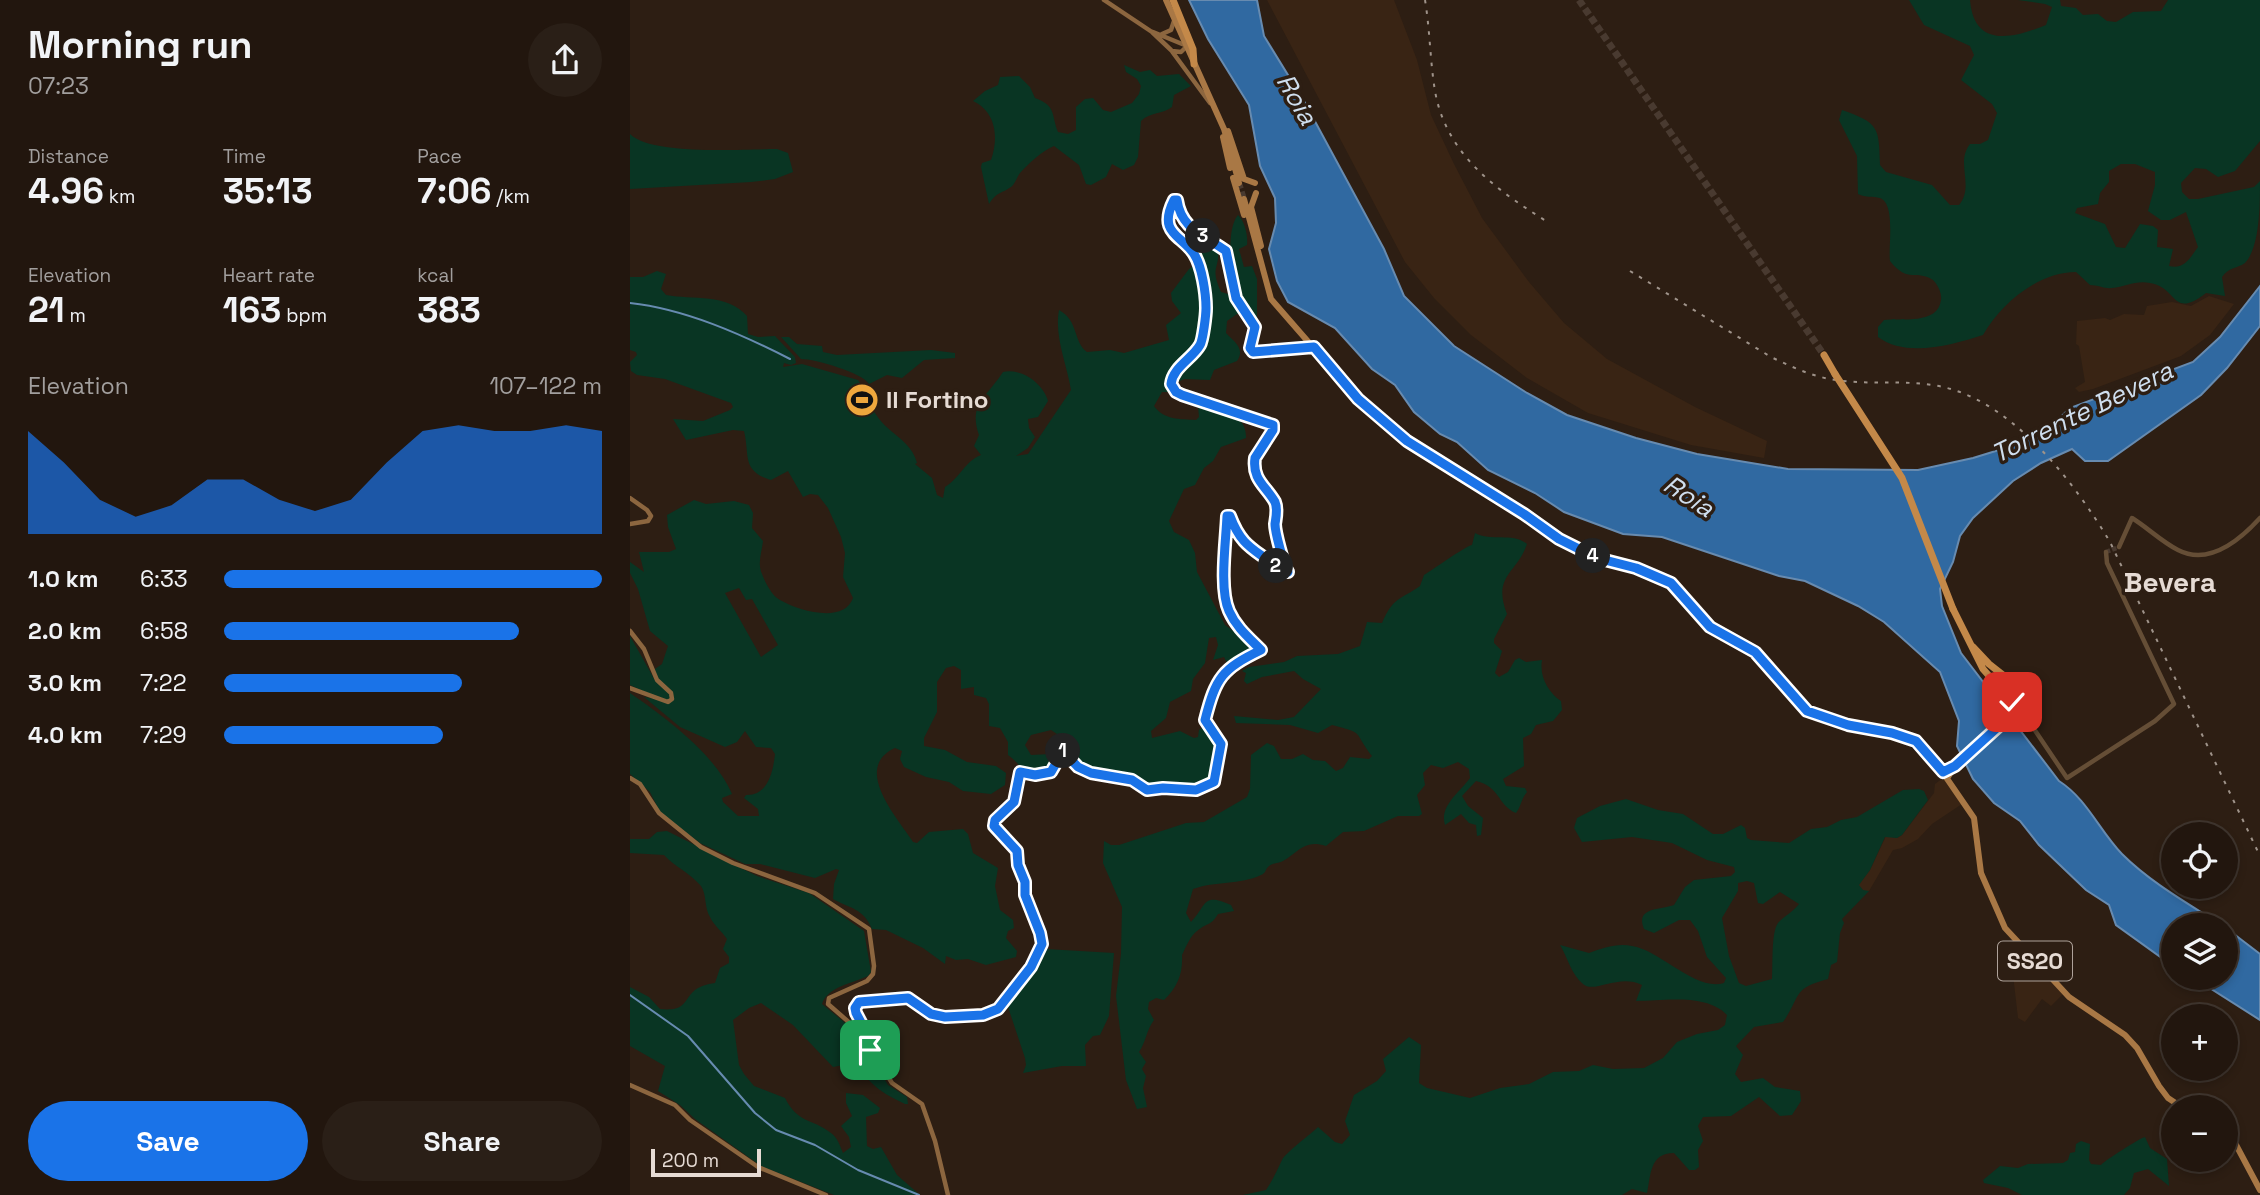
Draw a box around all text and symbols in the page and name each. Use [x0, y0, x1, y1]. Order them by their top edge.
text: Morning run [28, 21, 253, 69]
button: share [528, 23, 602, 97]
water label: Roia [1269, 67, 1326, 132]
text: 07:23 [28, 71, 89, 101]
text: Distance [28, 144, 109, 169]
text: Time [223, 144, 266, 169]
text: Pace [417, 144, 462, 169]
text: 4.96 [28, 169, 104, 213]
text: 35:13 [223, 169, 312, 213]
text: 7:06 [417, 169, 491, 213]
text: km [104, 184, 135, 209]
text: /km [491, 184, 530, 209]
pin: 3 [1186, 218, 1220, 254]
text: 3 [1197, 223, 1208, 248]
text: Elevation [28, 263, 111, 288]
text: Heart rate [223, 263, 315, 288]
text: kcal [417, 263, 454, 288]
text: 21 [28, 288, 65, 332]
text: 163 [223, 288, 281, 332]
text: 383 [417, 288, 481, 332]
text: m [65, 303, 86, 328]
text: bpm [281, 303, 327, 328]
water label: Torrente Bevera [1986, 353, 2179, 471]
text: Elevation [28, 371, 129, 401]
text: 107–122 m [489, 371, 602, 401]
sports icon: Il Fortino [843, 381, 881, 419]
place label: Il Fortino [886, 384, 989, 415]
water label: Roia [1657, 467, 1722, 525]
pin: 4 [1576, 538, 1611, 574]
text: 4 [1586, 543, 1599, 568]
pin: 2 [1258, 548, 1294, 584]
text: 2 [1270, 553, 1281, 578]
text: 1.0 km [28, 564, 98, 594]
text: 6:33 [140, 564, 188, 594]
district label: Bevera [2124, 564, 2216, 600]
text: 2.0 km [28, 616, 102, 646]
text: 6:58 [140, 616, 188, 646]
text: 3.0 km [28, 668, 102, 698]
text: 7:22 [140, 668, 187, 698]
pin [1982, 672, 2042, 732]
icon: check [1993, 683, 2031, 721]
text: 4.0 km [28, 720, 103, 750]
text: 7:29 [140, 720, 187, 750]
pin: 1 [1046, 734, 1080, 768]
text: 1 [1058, 738, 1067, 763]
map controls [2161, 822, 2238, 1172]
button: locate [2161, 822, 2238, 899]
button: layers [2161, 913, 2238, 990]
road number: SS20 [1998, 942, 2072, 980]
button: + [2161, 1004, 2238, 1081]
pin [840, 1020, 900, 1080]
icon: arrive [851, 1031, 889, 1069]
button: − [2161, 1095, 2238, 1172]
button: Save [28, 1101, 308, 1181]
button: Share [322, 1101, 602, 1181]
scale bar [651, 1146, 761, 1178]
text: 200 m [662, 1148, 719, 1173]

